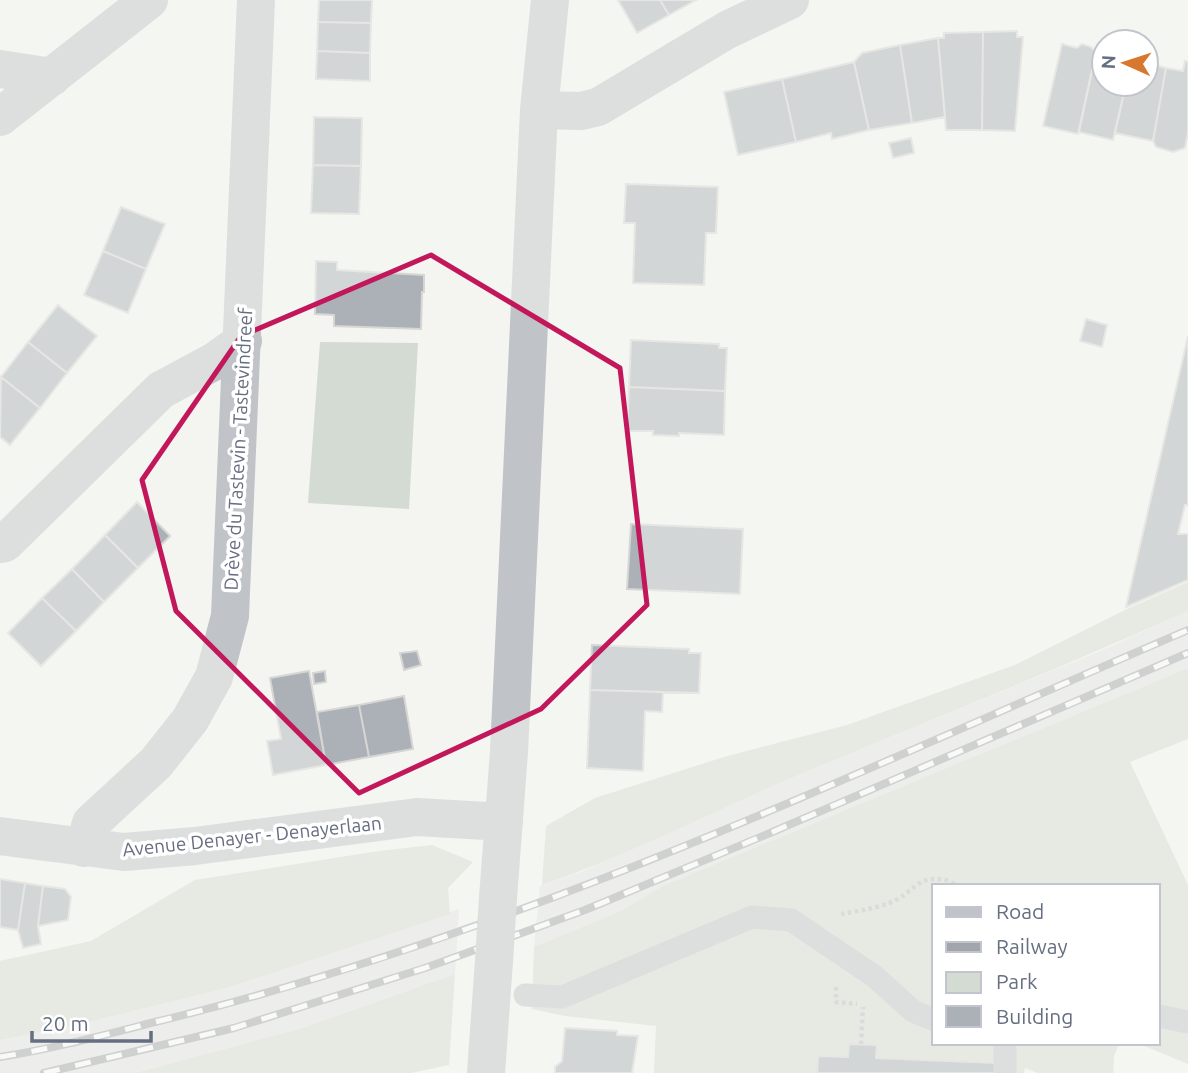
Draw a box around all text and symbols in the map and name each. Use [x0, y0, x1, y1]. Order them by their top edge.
north arrow [1090, 28, 1160, 98]
text: N [1097, 54, 1119, 70]
street label: Drève du Tastevin - Tastevindreef [220, 306, 256, 591]
street label: Avenue Denayer - Denayerlaan [121, 811, 383, 861]
legend [932, 884, 1160, 1045]
text: Road [996, 899, 1044, 923]
text: Railway [996, 934, 1068, 958]
text: Park [996, 969, 1038, 993]
scale bar [32, 1000, 150, 1044]
text: Building [996, 1004, 1073, 1028]
text: 20 m [42, 1011, 89, 1035]

